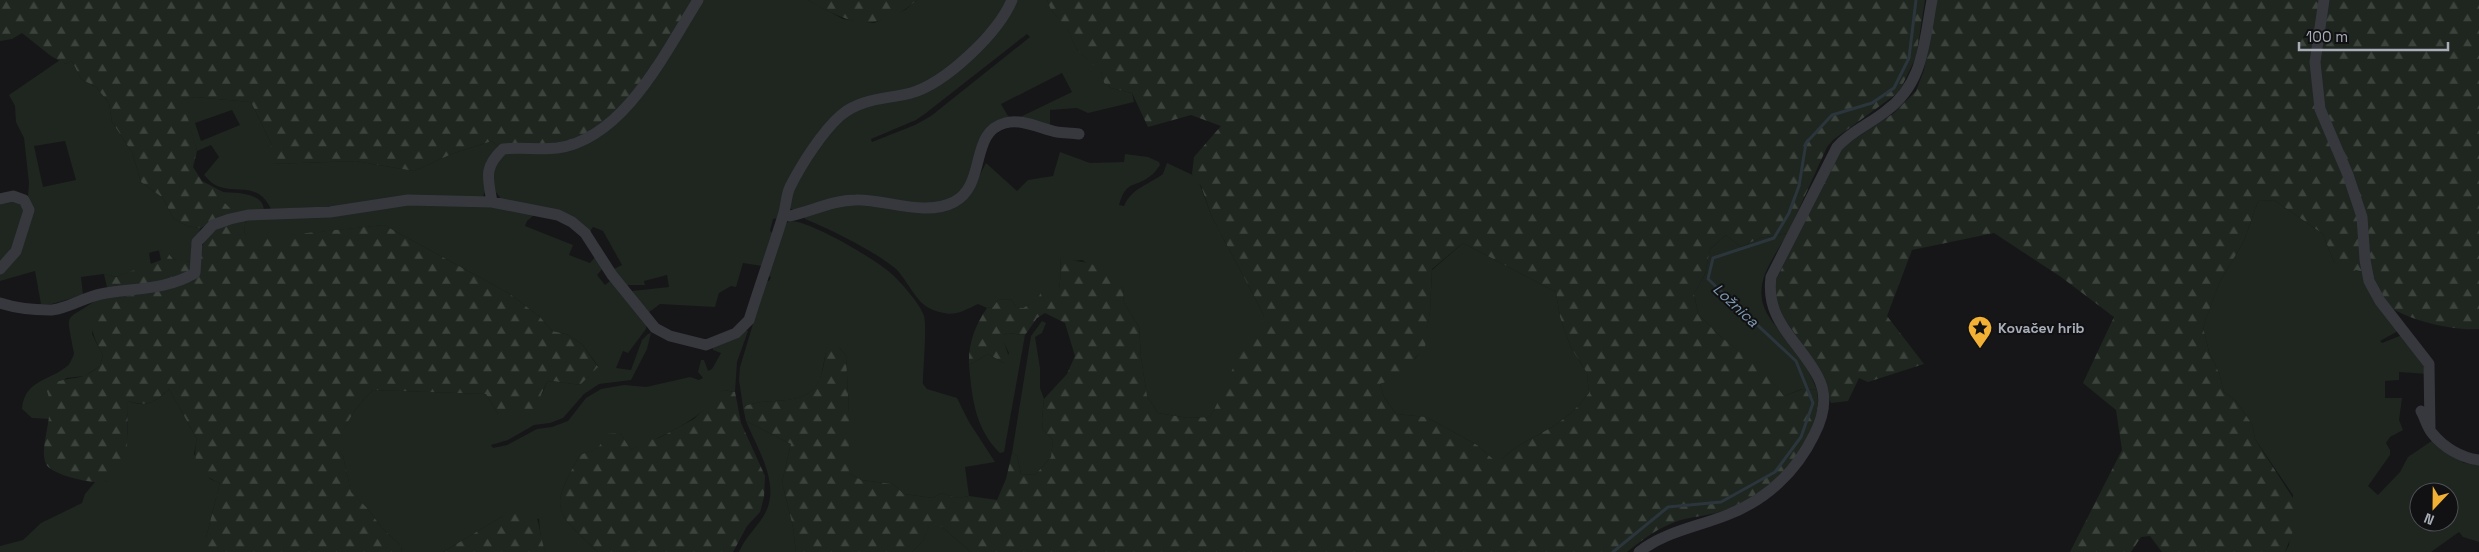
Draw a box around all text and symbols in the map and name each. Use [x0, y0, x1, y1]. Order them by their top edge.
scale bar [2299, 20, 2448, 52]
text: 100 m [2306, 27, 2348, 46]
water label: Ložnica [1709, 279, 1763, 331]
place icon: Kovačev hrib [1967, 315, 1993, 349]
place label: Kovačev hrib [1998, 319, 2085, 337]
north arrow [2409, 482, 2459, 532]
text: N [2421, 509, 2437, 529]

